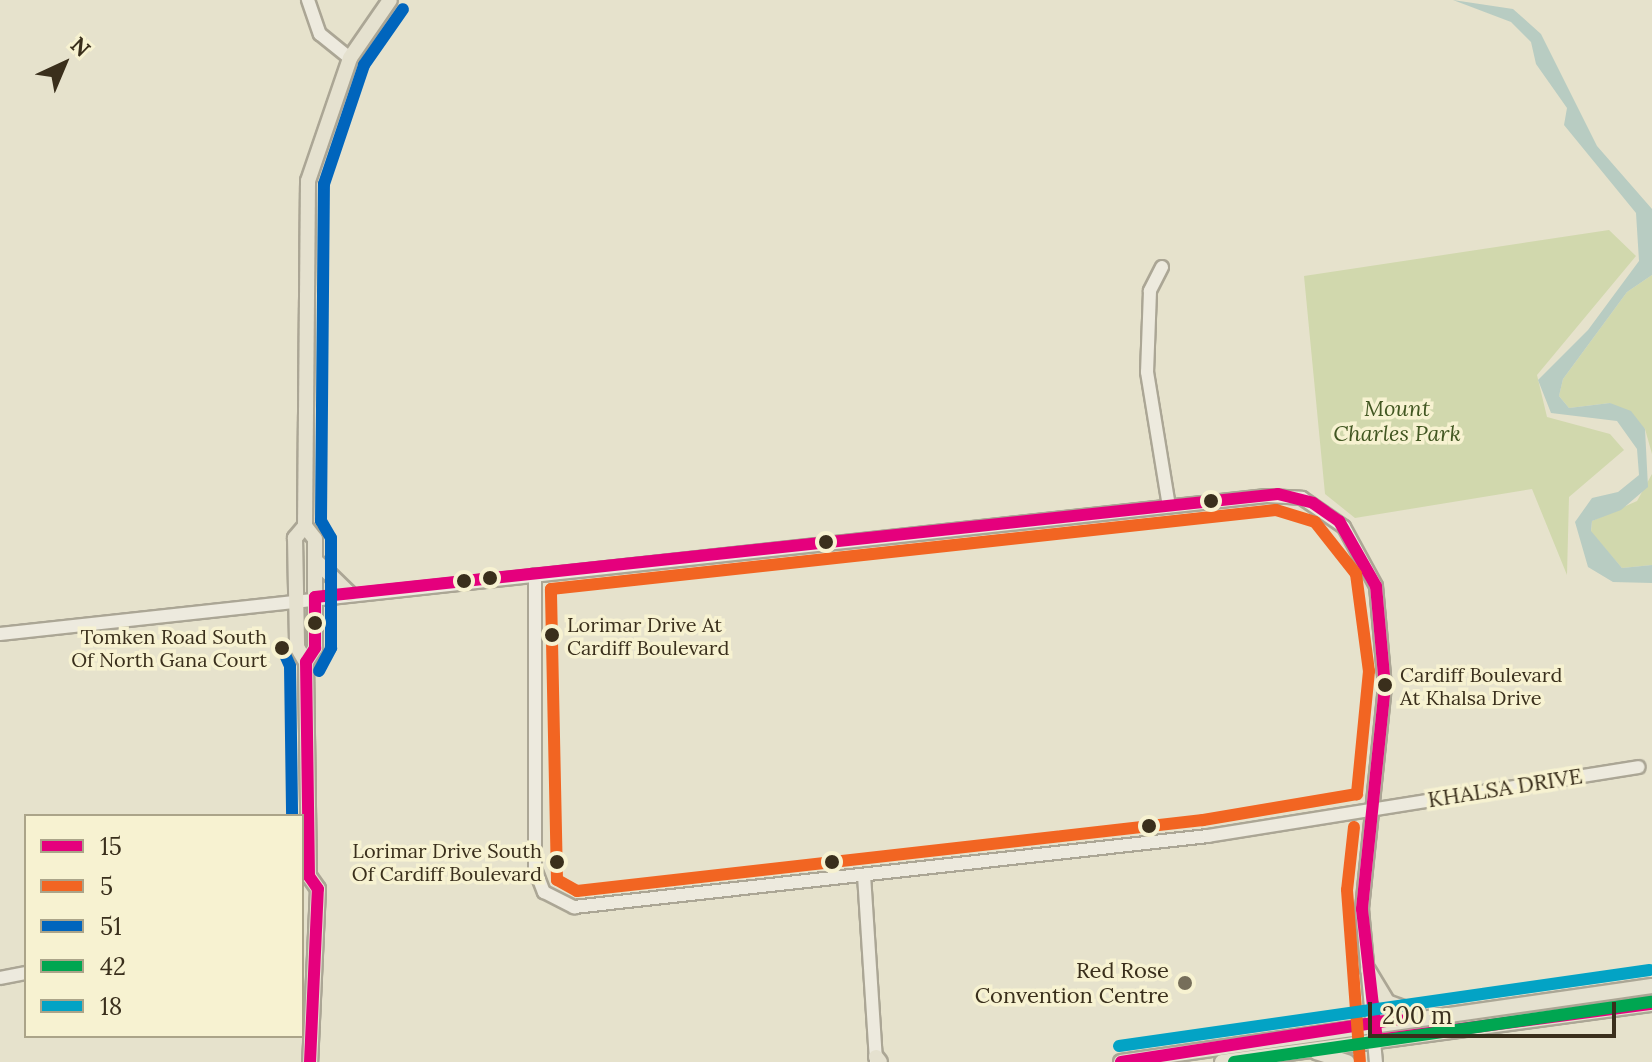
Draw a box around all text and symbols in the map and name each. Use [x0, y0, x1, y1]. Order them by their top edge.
north arrow [24, 24, 104, 104]
text: N [65, 31, 97, 63]
park label: Mount Charles Park [1333, 395, 1461, 446]
unlabelled marker [1203, 493, 1219, 509]
unlabelled marker [818, 534, 834, 550]
unlabelled marker [482, 570, 498, 586]
unlabelled marker [456, 573, 472, 589]
place label: Lorimar Drive At Cardiff Boulevard [567, 612, 729, 659]
unlabelled marker [307, 615, 323, 631]
place label: Tomken Road South Of North Gana Court [71, 624, 267, 671]
marker: Lorimar Drive At Cardiff Boulevard [544, 627, 560, 643]
marker: Tomken Road South Of North Gana Court [274, 640, 290, 656]
place label: Cardiff Boulevard At Khalsa Drive [1400, 662, 1562, 709]
marker: Cardiff Boulevard At Khalsa Drive [1377, 677, 1393, 693]
street label: KHALSA DRIVE [1426, 763, 1584, 813]
legend [24, 814, 304, 1038]
unlabelled marker [1141, 818, 1157, 834]
text: 15 [100, 831, 122, 862]
place label: Lorimar Drive South Of Cardiff Boulevard [352, 838, 542, 885]
marker: Lorimar Drive South Of Cardiff Boulevard [549, 854, 565, 870]
unlabelled marker [824, 854, 840, 870]
text: 5 [100, 871, 113, 902]
text: 51 [100, 911, 122, 942]
text: 42 [100, 951, 126, 982]
place label: Red Rose Convention Centre [975, 957, 1169, 1008]
marker: Red Rose Convention Centre [1176, 974, 1194, 992]
scale bar [1372, 986, 1620, 1036]
text: 18 [100, 991, 122, 1022]
text: 200 m [1382, 1000, 1452, 1031]

